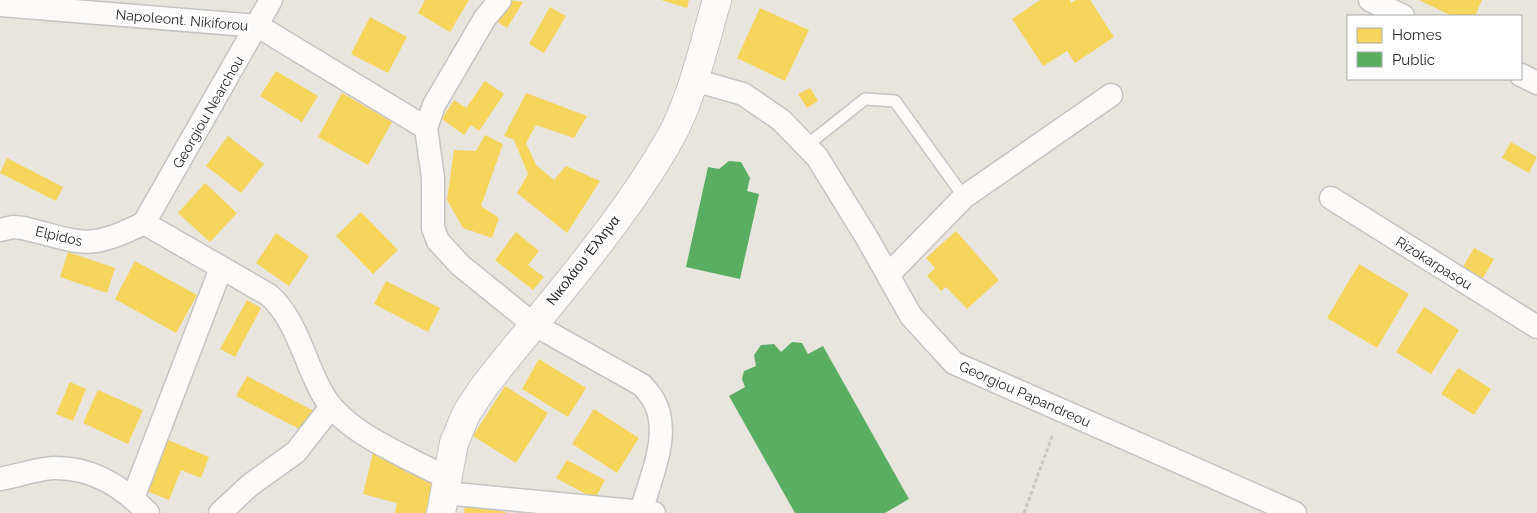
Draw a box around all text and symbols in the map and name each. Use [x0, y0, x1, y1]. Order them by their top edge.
street label: Napoleont. Nikiforou [115, 6, 249, 34]
legend [1347, 15, 1522, 80]
text: Homes [1392, 26, 1442, 44]
text: Public [1392, 51, 1435, 69]
street label: Georgiou Nearchou [169, 53, 247, 171]
street label: Νικολάου Έλληνα [543, 212, 623, 308]
street label: Elpidos [34, 223, 84, 249]
street label: Rizokarpasou [1393, 233, 1475, 293]
street label: Georgiou Papandreou [957, 358, 1093, 430]

